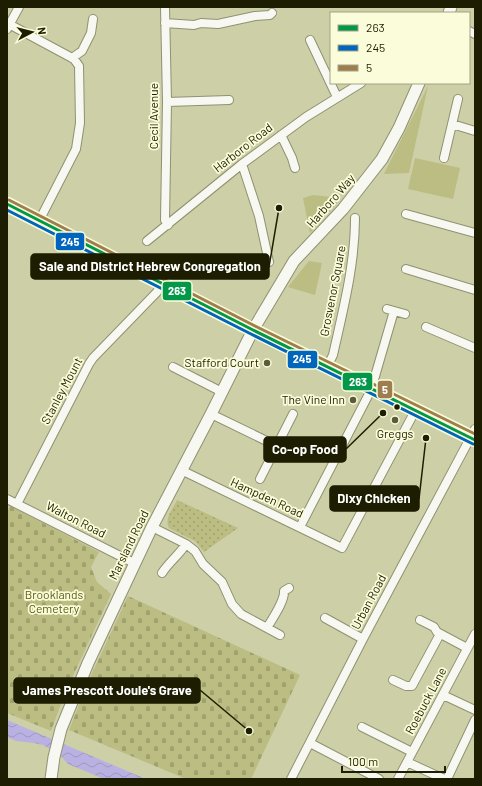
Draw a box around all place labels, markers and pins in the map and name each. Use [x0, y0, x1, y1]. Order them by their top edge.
callout: Sale and District Hebrew Congregation [31, 254, 269, 279]
place label: Stafford Court [185, 355, 259, 369]
marker: Stafford Court [262, 358, 272, 368]
place label: The Vine Inn [282, 392, 345, 406]
marker: The Vine Inn [348, 395, 358, 405]
unlabelled marker [392, 402, 402, 412]
marker: Greggs [390, 415, 400, 425]
place label: Greggs [377, 426, 414, 440]
callout: Co-op Food [264, 437, 346, 462]
callout: Dixy Chicken [330, 486, 419, 511]
callout: James Prescott Joule's Grave [14, 678, 200, 703]

